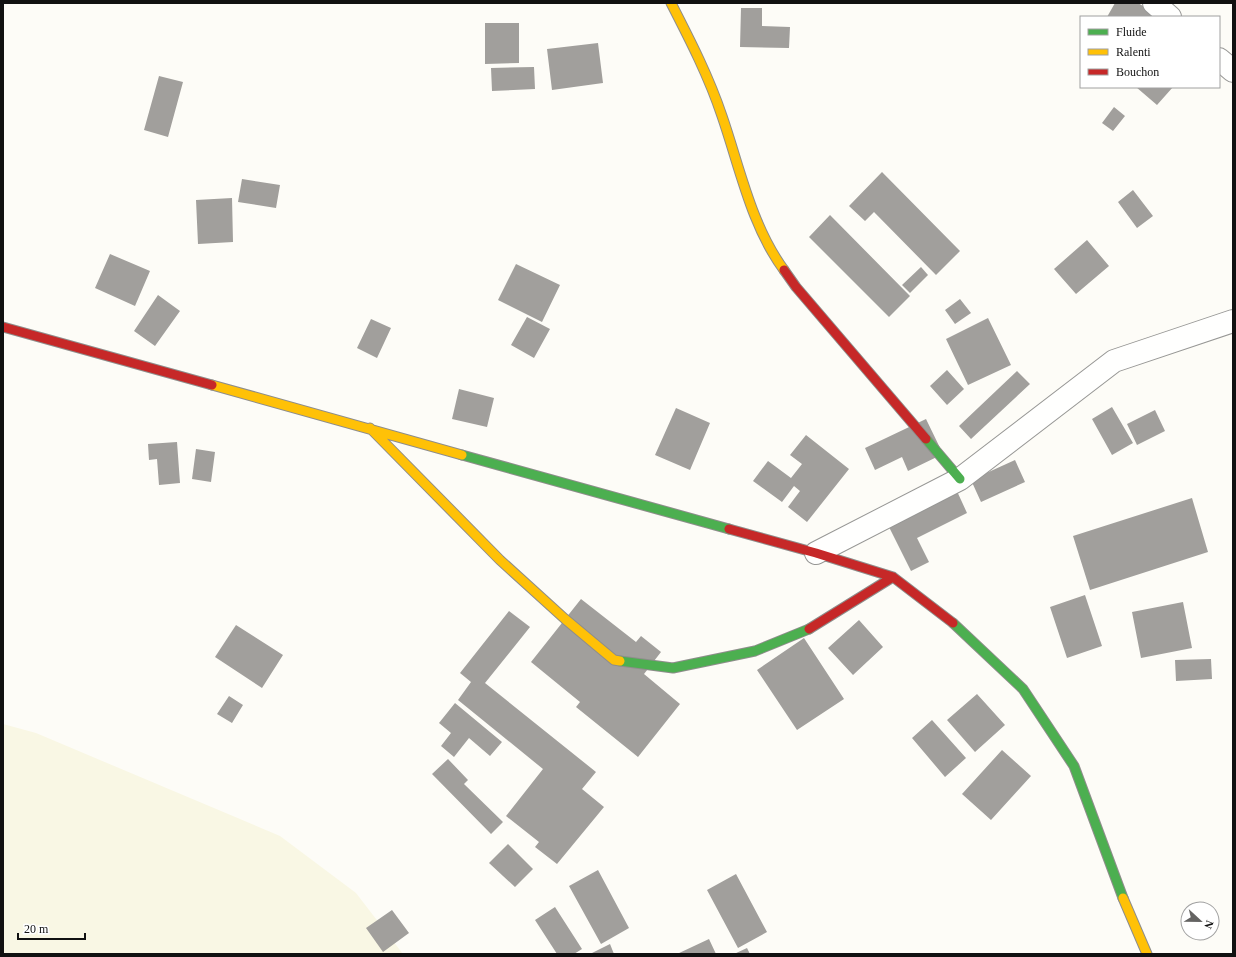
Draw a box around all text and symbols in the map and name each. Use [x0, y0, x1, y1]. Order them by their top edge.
legend [1080, 16, 1220, 88]
text: Fluide [1116, 25, 1147, 39]
text: Ralenti [1116, 45, 1151, 59]
text: Bouchon [1116, 65, 1159, 79]
north arrow [1180, 901, 1220, 941]
scale bar [18, 915, 85, 941]
text: N [1202, 919, 1216, 931]
text: 20 m [24, 922, 49, 936]

